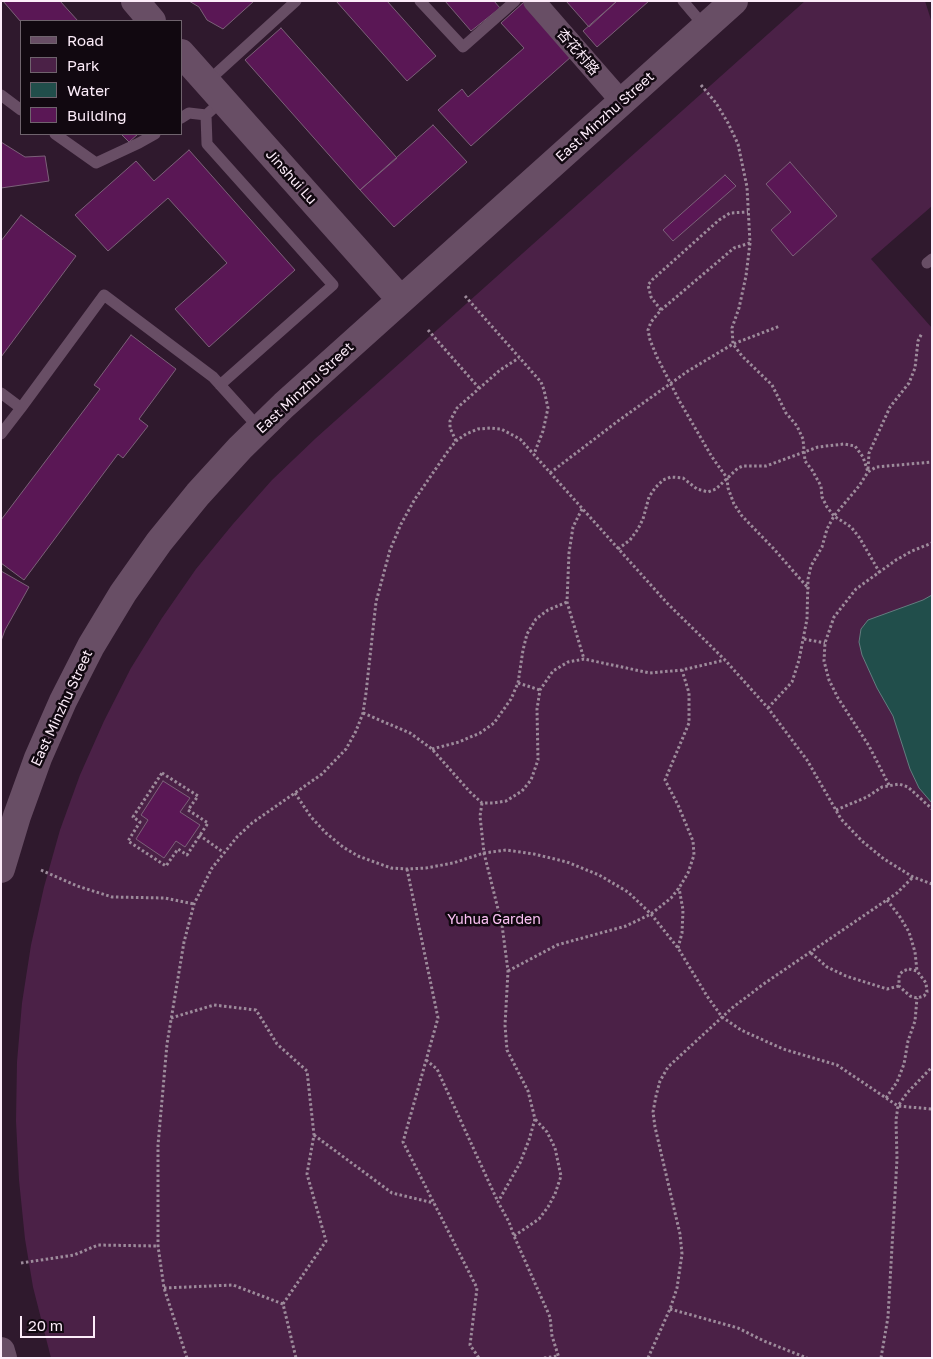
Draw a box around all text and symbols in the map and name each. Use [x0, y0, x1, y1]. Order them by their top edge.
legend [20, 20, 182, 135]
street label: 杏花村路 [553, 25, 603, 79]
text: Road [67, 31, 104, 49]
text: Park [67, 56, 99, 74]
street label: East Minzhu Street [552, 68, 658, 166]
text: Water [67, 81, 110, 99]
text: Building [67, 106, 127, 124]
street label: Jinshui Lu [262, 146, 320, 208]
street label: East Minzhu Street [253, 339, 357, 437]
street label: East Minzhu Street [28, 647, 96, 769]
park label: Yuhua Garden [447, 912, 541, 928]
scale bar [22, 1306, 98, 1338]
text: 20 m [28, 1316, 63, 1334]

